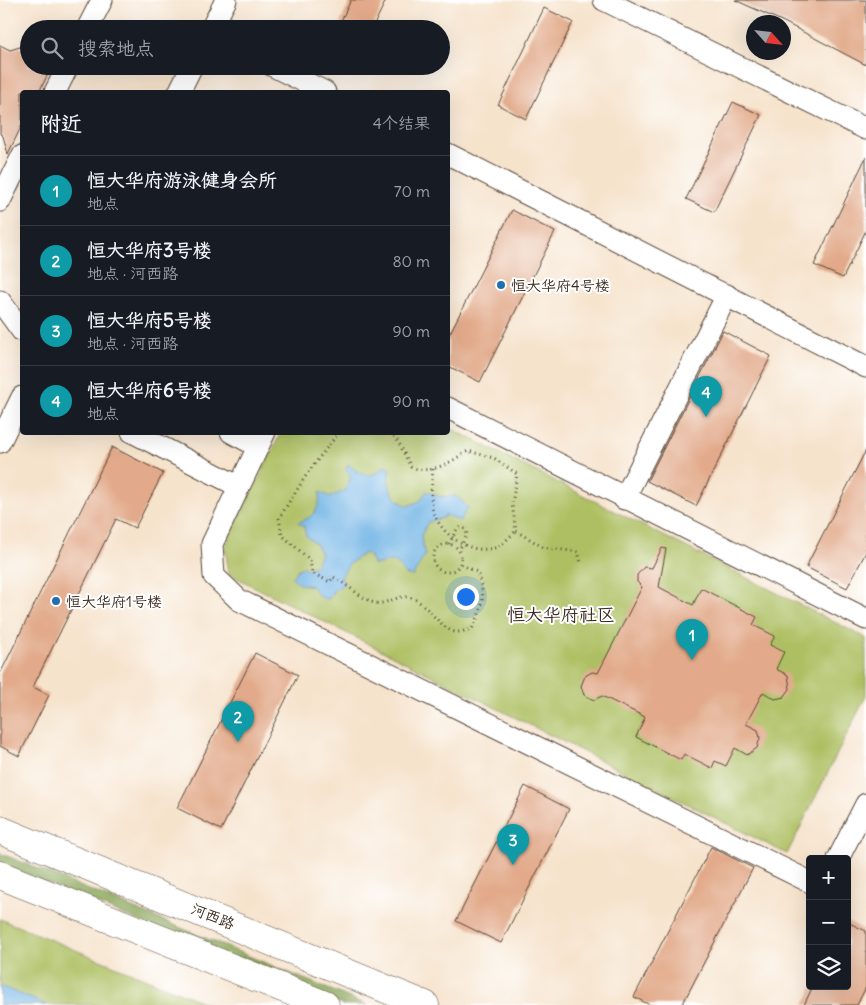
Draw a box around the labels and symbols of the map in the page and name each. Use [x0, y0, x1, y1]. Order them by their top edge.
north arrow [746, 15, 791, 60]
place label: 恒大华府4号楼 [511, 276, 610, 295]
marker: 恒大华府4号楼 [495, 279, 507, 291]
pin: 4 [690, 376, 722, 417]
your location [453, 584, 479, 610]
place label: 恒大华府1号楼 [66, 592, 162, 611]
marker: 恒大华府1号楼 [50, 595, 62, 607]
district label: 恒大华府社区 [507, 603, 615, 626]
pin: 1 [676, 619, 708, 660]
pin: 2 [222, 701, 254, 742]
pin: 3 [497, 824, 529, 865]
street label: 河西路 [189, 899, 237, 933]

